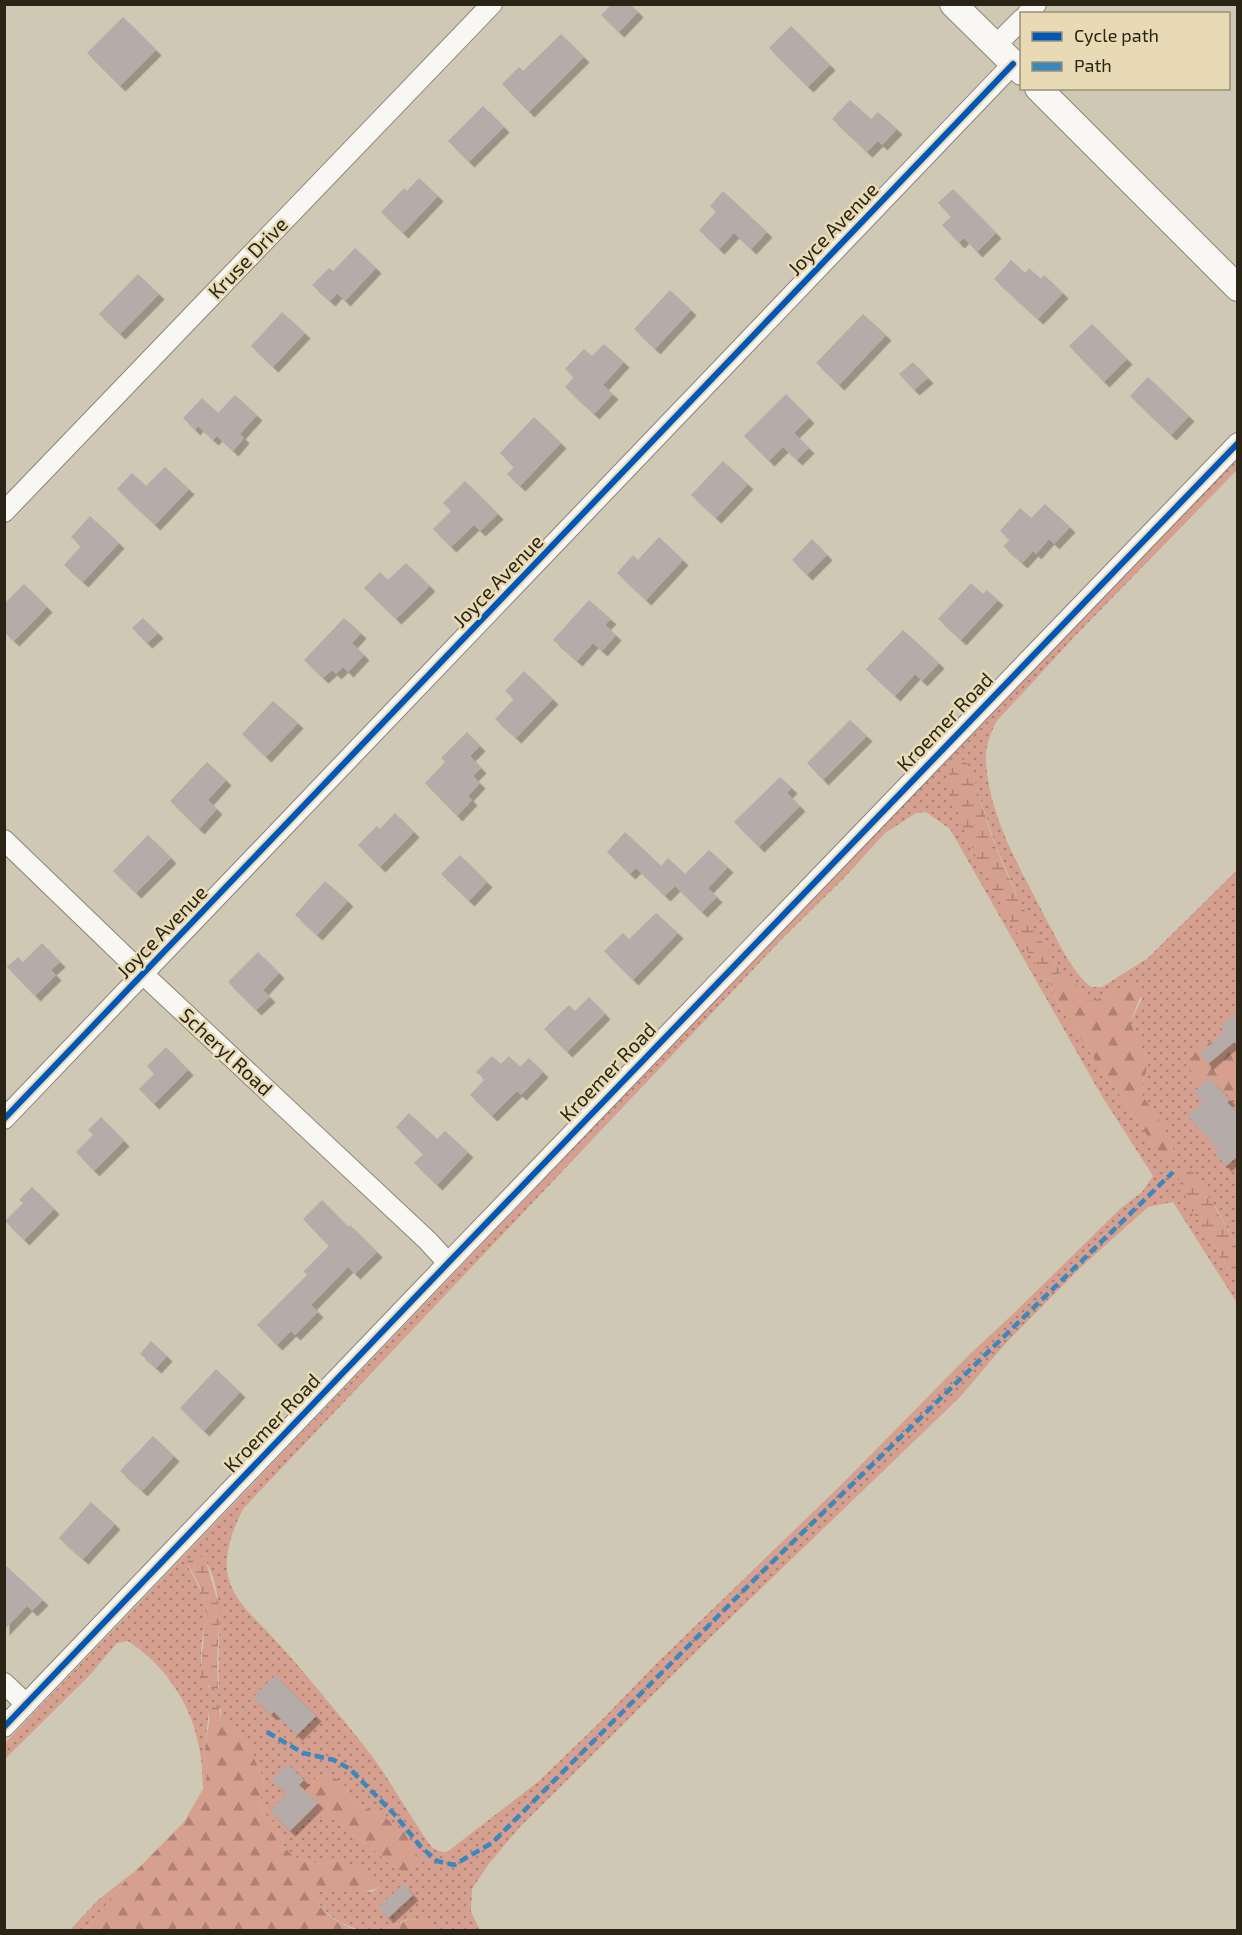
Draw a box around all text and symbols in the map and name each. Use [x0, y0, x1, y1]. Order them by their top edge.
legend [1020, 12, 1230, 90]
text: Cycle path [1074, 24, 1159, 46]
text: Path [1074, 54, 1112, 76]
street label: Joyce Avenue [782, 177, 883, 280]
street label: Kruse Drive [202, 212, 292, 303]
street label: Joyce Avenue [447, 529, 548, 632]
street label: Kroemer Road [891, 667, 997, 776]
street label: Joyce Avenue [111, 880, 212, 983]
street label: Scheryl Road [175, 1002, 278, 1100]
street label: Kroemer Road [554, 1017, 660, 1126]
street label: Kroemer Road [218, 1368, 324, 1477]

